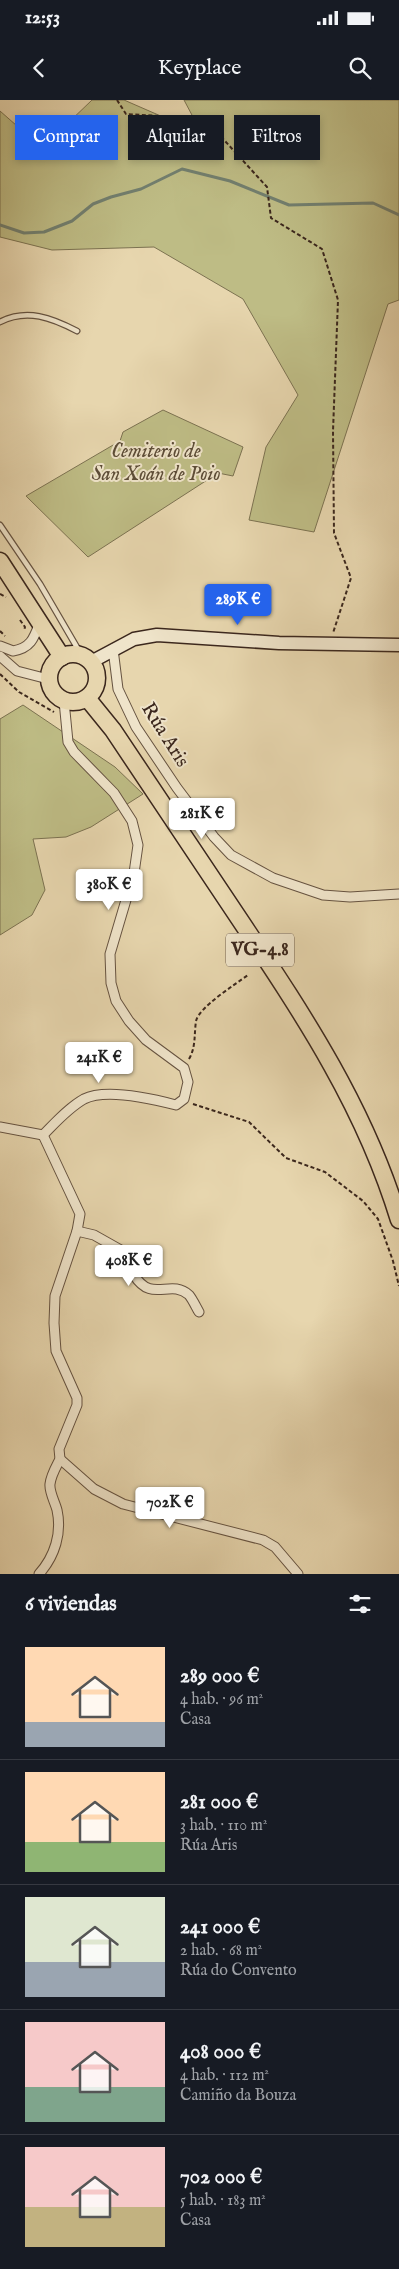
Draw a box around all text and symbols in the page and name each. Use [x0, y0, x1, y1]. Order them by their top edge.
text: 12:53 [25, 6, 60, 30]
icon: back [25, 54, 53, 82]
text: Keyplace [158, 54, 241, 82]
icon: search [346, 54, 374, 82]
chip: Comprar [15, 115, 118, 160]
chip: Alquilar [128, 115, 224, 160]
chip: Filtros [234, 115, 320, 160]
park label: Cemiterio de San Xoán de Poio [91, 439, 221, 487]
pin: 289K € [197, 584, 279, 626]
text: 289K € [215, 590, 261, 610]
street label: Rúa Aris [135, 698, 195, 772]
pin: 281K € [161, 798, 243, 840]
text: 281K € [180, 804, 224, 824]
pin: 380K € [68, 868, 150, 911]
text: 380K € [87, 875, 131, 895]
road number: VG-4.8 [226, 934, 294, 966]
pin: 241K € [58, 1042, 140, 1084]
text: 241K € [76, 1048, 122, 1068]
pin: 408K € [88, 1244, 170, 1287]
text: 408K € [106, 1251, 152, 1271]
pin: 702K € [129, 1486, 211, 1529]
text: 702K € [146, 1493, 194, 1513]
icon: filters [346, 1590, 374, 1618]
text: 6 viviendas [25, 1591, 117, 1618]
text: 289 000 € [180, 1663, 260, 1690]
icon: home [65, 1667, 125, 1727]
text: 4 hab. · 96 m² [180, 1690, 263, 1710]
text: Casa [180, 1710, 211, 1730]
text: 281 000 € [180, 1789, 258, 1816]
icon: home [65, 1792, 125, 1852]
text: 3 hab. · 110 m² [180, 1816, 267, 1836]
text: Rúa Aris [180, 1836, 237, 1856]
text: 241 000 € [180, 1914, 260, 1941]
icon: home [65, 1917, 125, 1977]
text: 2 hab. · 68 m² [180, 1941, 262, 1961]
text: Rúa do Convento [180, 1961, 297, 1981]
text: 408 000 € [180, 2039, 261, 2066]
icon: home [65, 2042, 125, 2102]
text: 4 hab. · 112 m² [180, 2066, 269, 2086]
text: Camiño da Bouza [180, 2086, 296, 2106]
text: 702 000 € [180, 2164, 262, 2191]
icon: home [65, 2167, 125, 2227]
text: 5 hab. · 183 m² [180, 2191, 266, 2211]
text: Casa [180, 2211, 211, 2231]

